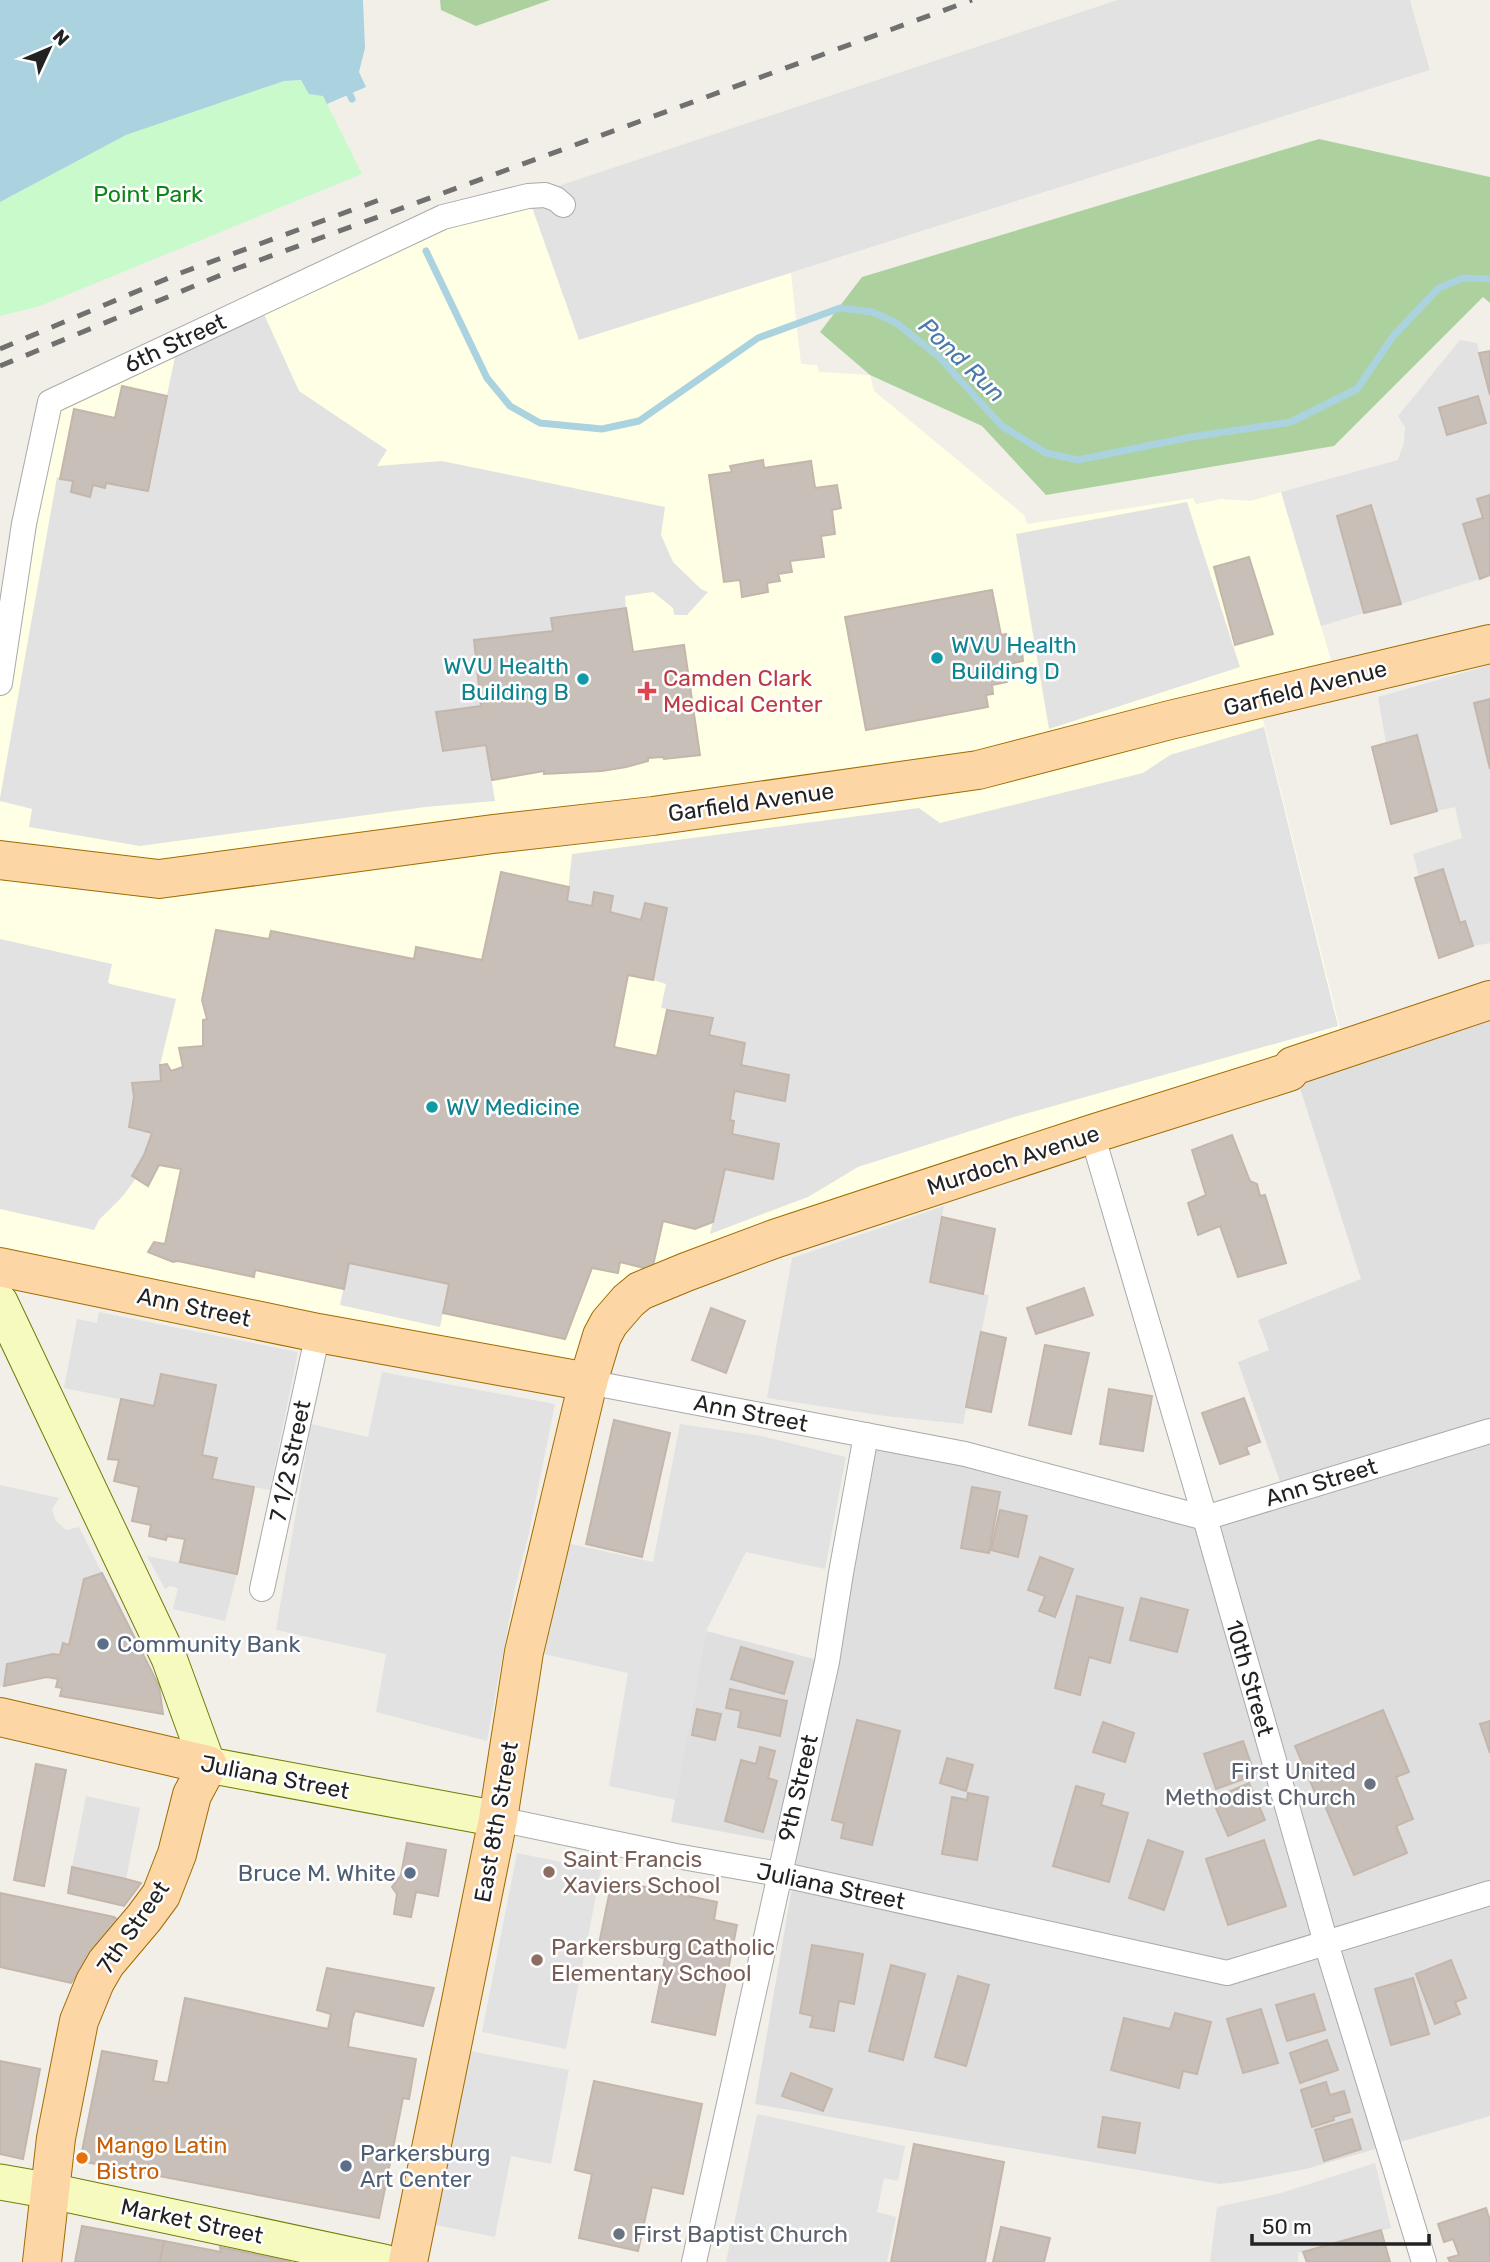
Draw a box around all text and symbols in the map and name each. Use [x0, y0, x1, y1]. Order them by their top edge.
north arrow [14, 14, 84, 84]
text: N [48, 25, 74, 50]
park label: Point Park [93, 180, 203, 208]
street label: 6th Street [120, 307, 230, 379]
water label: Pond Run [913, 312, 1011, 408]
place label: WVU Health Building D [951, 631, 1077, 685]
marker: WVU Health Building D [929, 650, 945, 666]
place label: WVU Health Building B [443, 652, 569, 706]
street label: Garfield Avenue [1220, 654, 1390, 722]
place label: Camden Clark Medical Center [663, 664, 823, 718]
marker: WVU Health Building B [575, 671, 591, 687]
marker: Camden Clark Medical Center [637, 681, 657, 701]
street label: Garfield Avenue [666, 776, 836, 828]
place label: WV Medicine [446, 1093, 580, 1121]
marker: WV Medicine [424, 1099, 440, 1115]
street label: Murdoch Avenue [923, 1119, 1103, 1201]
street label: Ann Street [135, 1281, 253, 1333]
street label: Ann Street [692, 1388, 810, 1438]
street label: 7 1/2 Street [263, 1398, 317, 1524]
street label: Ann Street [1262, 1452, 1380, 1512]
street label: 10th Street [1220, 1617, 1280, 1739]
place label: Community Bank [117, 1630, 300, 1658]
marker: Community Bank [95, 1636, 111, 1652]
street label: 9th Street [772, 1732, 824, 1844]
street label: East 8th Street [468, 1739, 524, 1905]
street label: Juliana Street [198, 1749, 352, 1805]
place label: First United Methodist Church [1165, 1757, 1356, 1811]
marker: First United Methodist Church [1362, 1776, 1378, 1792]
place label: Saint Francis Xaviers School [563, 1845, 720, 1899]
street label: Juliana Street [754, 1857, 908, 1915]
place label: Bruce M. White [238, 1859, 396, 1887]
marker: Saint Francis Xaviers School [541, 1864, 557, 1880]
marker: Bruce M. White [402, 1865, 418, 1881]
street label: 7th Street [91, 1875, 175, 1979]
place label: Parkersburg Catholic Elementary School [551, 1933, 775, 1987]
marker: Parkersburg Catholic Elementary School [529, 1952, 545, 1968]
place label: Mango Latin Bistro [96, 2131, 228, 2185]
place label: Parkersburg Art Center [360, 2139, 490, 2193]
marker: Mango Latin Bistro [74, 2150, 90, 2166]
marker: Parkersburg Art Center [338, 2158, 354, 2174]
street label: Market Street [118, 2192, 266, 2250]
scale bar [1252, 2202, 1429, 2246]
text: 50 m [1262, 2214, 1312, 2239]
place label: First Baptist Church [633, 2220, 848, 2248]
marker: First Baptist Church [611, 2226, 627, 2242]

